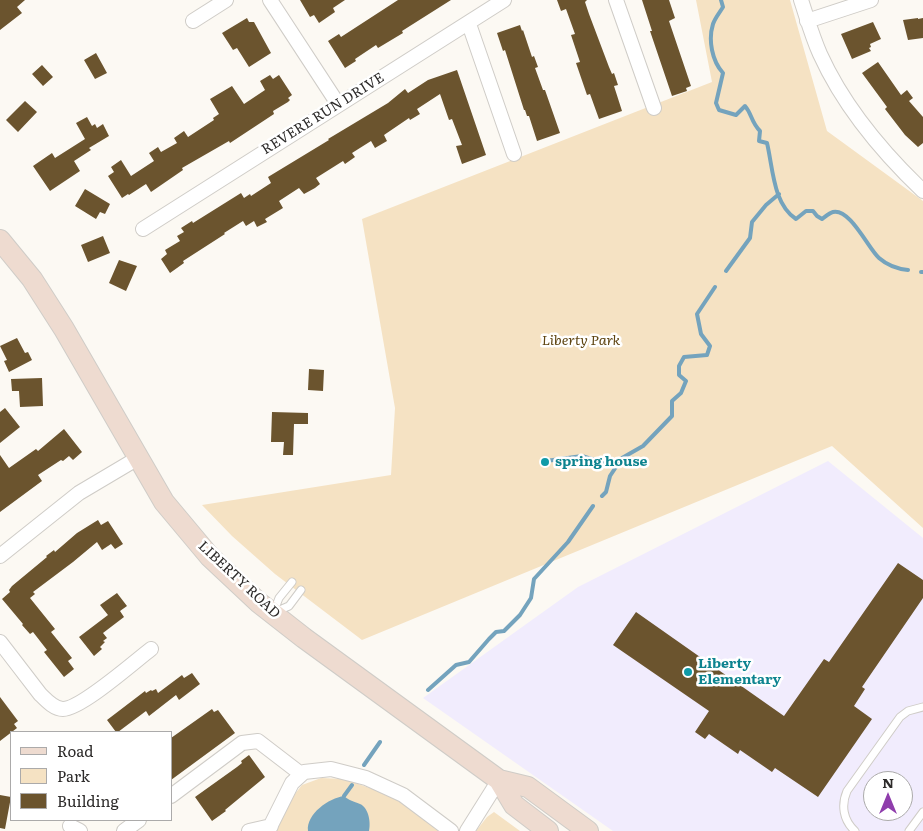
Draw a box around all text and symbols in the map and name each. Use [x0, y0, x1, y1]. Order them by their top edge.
street label: REVERE RUN DRIVE [259, 70, 387, 158]
park label: Liberty Park [542, 333, 620, 349]
place label: spring house [555, 454, 647, 470]
marker: spring house [539, 456, 551, 468]
street label: LIBERTY ROAD [195, 538, 283, 622]
place label: Liberty Elementary [698, 656, 781, 689]
marker: Liberty Elementary [682, 666, 694, 678]
legend [10, 731, 172, 821]
text: Road [57, 739, 93, 762]
text: Park [57, 764, 90, 787]
north arrow [863, 771, 913, 821]
text: N [882, 772, 894, 792]
text: Building [57, 789, 119, 812]

